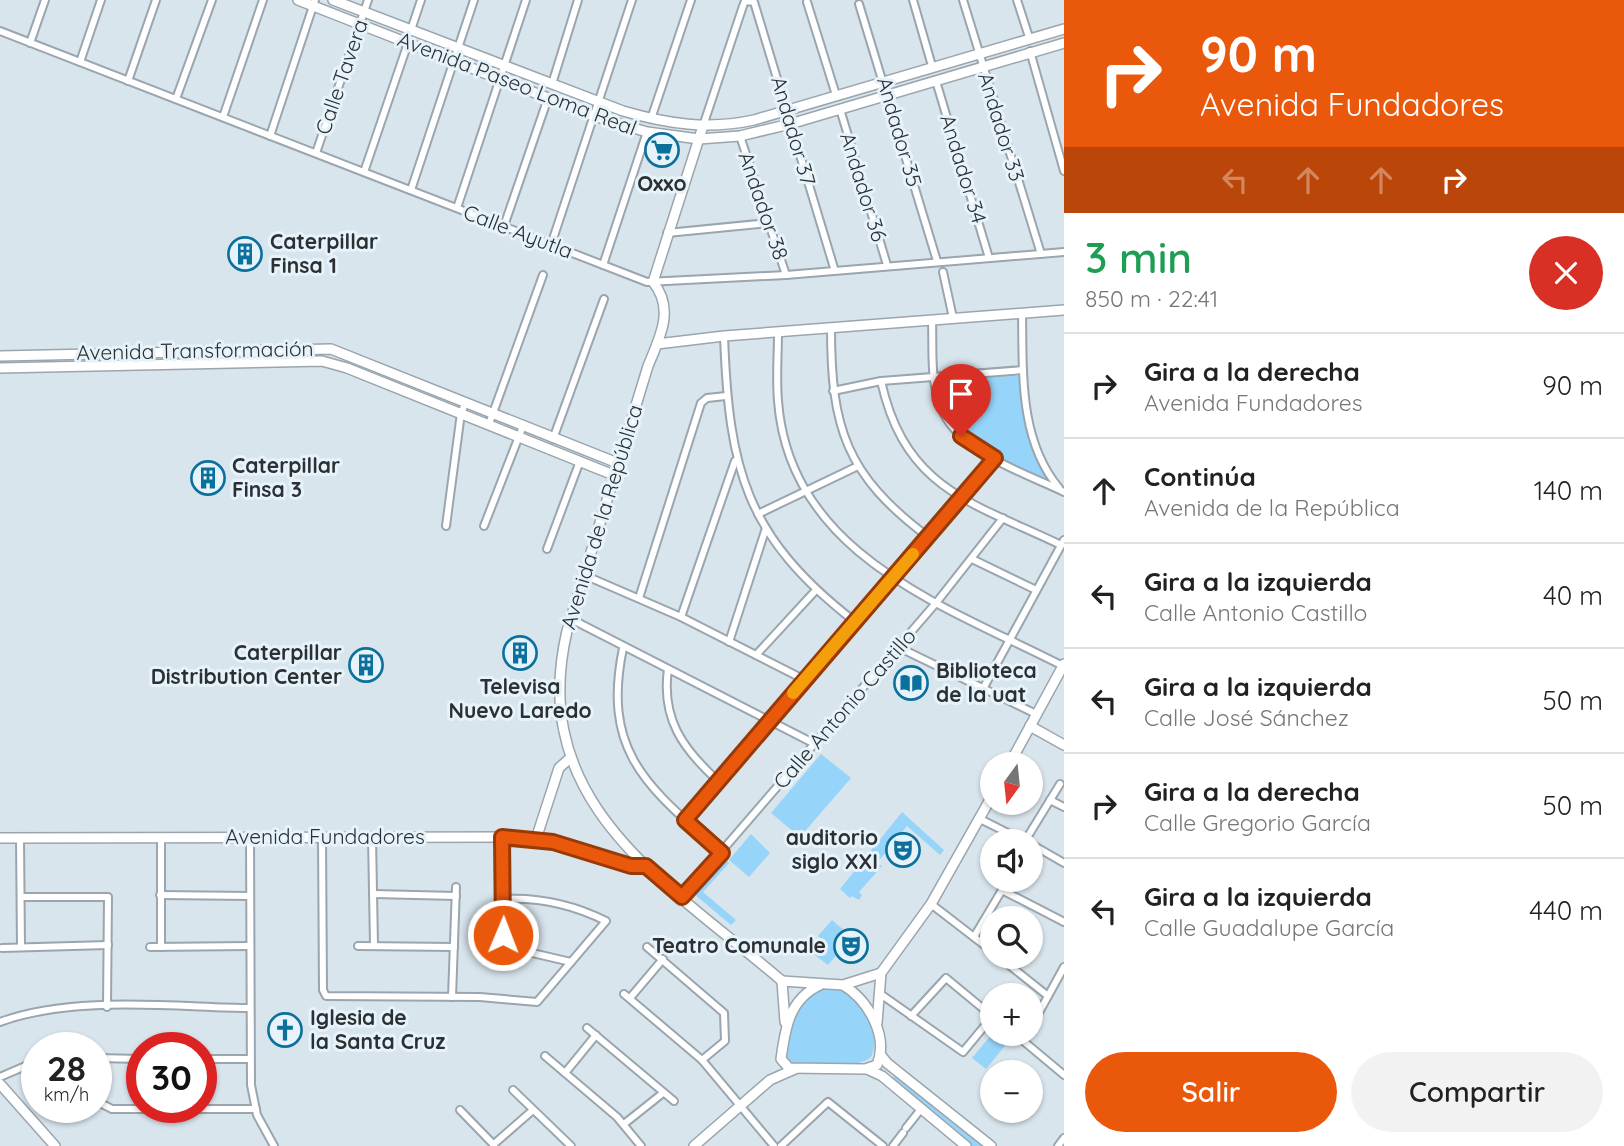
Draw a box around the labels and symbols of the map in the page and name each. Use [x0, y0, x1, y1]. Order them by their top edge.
street label: Calle Tavera [309, 16, 373, 138]
street label: Avenida Paseo Loma Real [394, 25, 641, 141]
street label: Andador 33 [973, 69, 1031, 184]
street label: Andador 37 [766, 73, 822, 188]
street label: Andador 35 [872, 74, 928, 190]
street label: Andador 34 [935, 111, 993, 226]
street label: Andador 36 [835, 129, 893, 244]
supermarket icon: Oxxo [643, 131, 681, 169]
street label: Andador 38 [733, 148, 795, 263]
place label: Oxxo [637, 170, 687, 196]
street label: Calle Ayutla [460, 198, 577, 264]
place label: Caterpillar Finsa 1 [270, 228, 378, 278]
building icon: Caterpillar Finsa 1 [226, 235, 264, 273]
street label: Avenida Transformación [76, 335, 314, 365]
pin [931, 364, 991, 436]
street label: Avenida de la República [554, 401, 648, 632]
place label: Caterpillar Finsa 3 [232, 452, 340, 502]
building icon: Caterpillar Finsa 3 [189, 459, 227, 497]
street label: Calle Antonio Castillo [768, 623, 921, 794]
building icon: Televisa Nuevo Laredo [501, 634, 539, 672]
place label: Caterpillar Distribution Center [151, 639, 342, 689]
building icon: Caterpillar Distribution Center [347, 646, 385, 684]
place label: Biblioteca de la uat [936, 657, 1037, 707]
library icon: Biblioteca de la uat [892, 664, 930, 702]
place label: Televisa Nuevo Laredo [448, 673, 592, 723]
north arrow [980, 752, 1043, 816]
street label: Avenida Fundadores [225, 823, 425, 849]
place label: auditorio siglo XXI [786, 824, 878, 874]
theatre icon: auditorio siglo XXI [884, 831, 922, 869]
position arrow [466, 898, 540, 972]
theatre icon: Teatro Comunale [832, 927, 870, 965]
place label: Teatro Comunale [652, 932, 826, 958]
place label: Iglesia de la Santa Cruz [310, 1004, 445, 1054]
church icon: Iglesia de la Santa Cruz [266, 1011, 304, 1049]
speed limit sign: 30 [126, 1032, 217, 1123]

